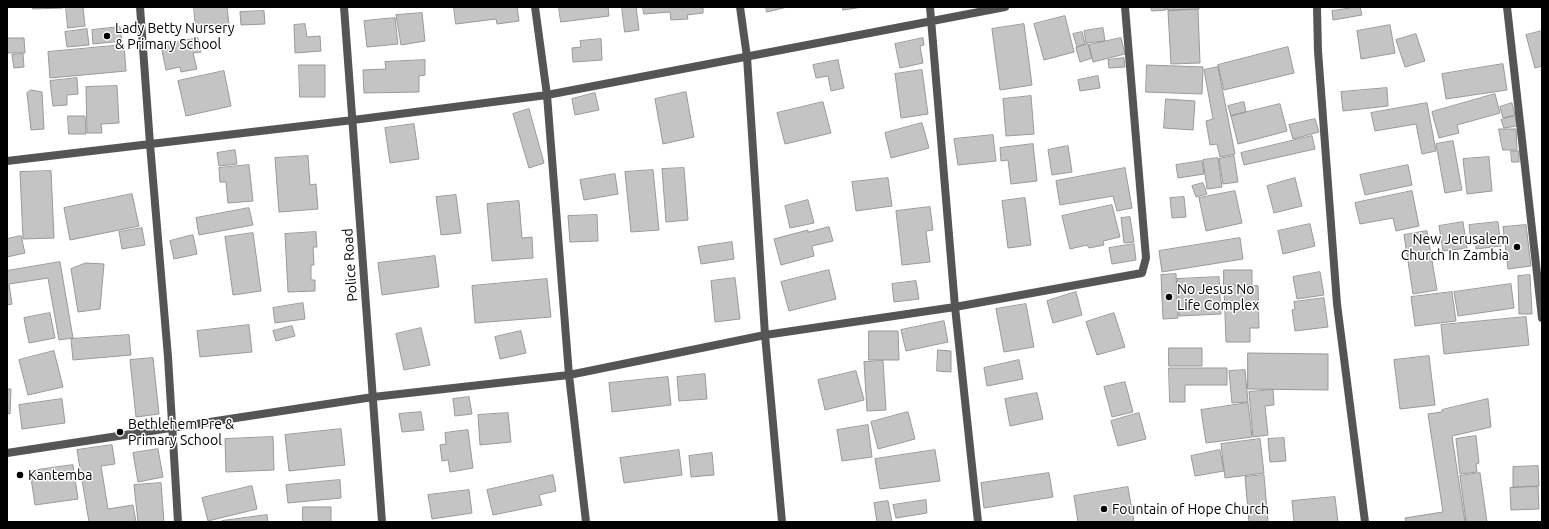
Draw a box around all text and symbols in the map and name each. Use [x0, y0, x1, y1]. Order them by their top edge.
place label: Lady Betty Nursery & Primary School [115, 20, 235, 52]
marker: Lady Betty Nursery & Primary School [102, 31, 112, 41]
street label: Police Road [339, 228, 361, 302]
place label: New Jerusalem Church In Zambia [1401, 231, 1509, 264]
marker: New Jerusalem Church In Zambia [1512, 242, 1522, 252]
place label: No Jesus No Life Complex [1177, 281, 1259, 314]
marker: No Jesus No Life Complex [1164, 292, 1174, 302]
place label: Bethlehem Pre & Primary School [128, 416, 234, 448]
marker: Bethlehem Pre & Primary School [115, 427, 125, 437]
place label: Kantemba [28, 467, 92, 483]
marker: Kantemba [15, 470, 25, 480]
place label: Fountain of Hope Church [1112, 501, 1269, 517]
marker: Fountain of Hope Church [1099, 504, 1109, 514]

